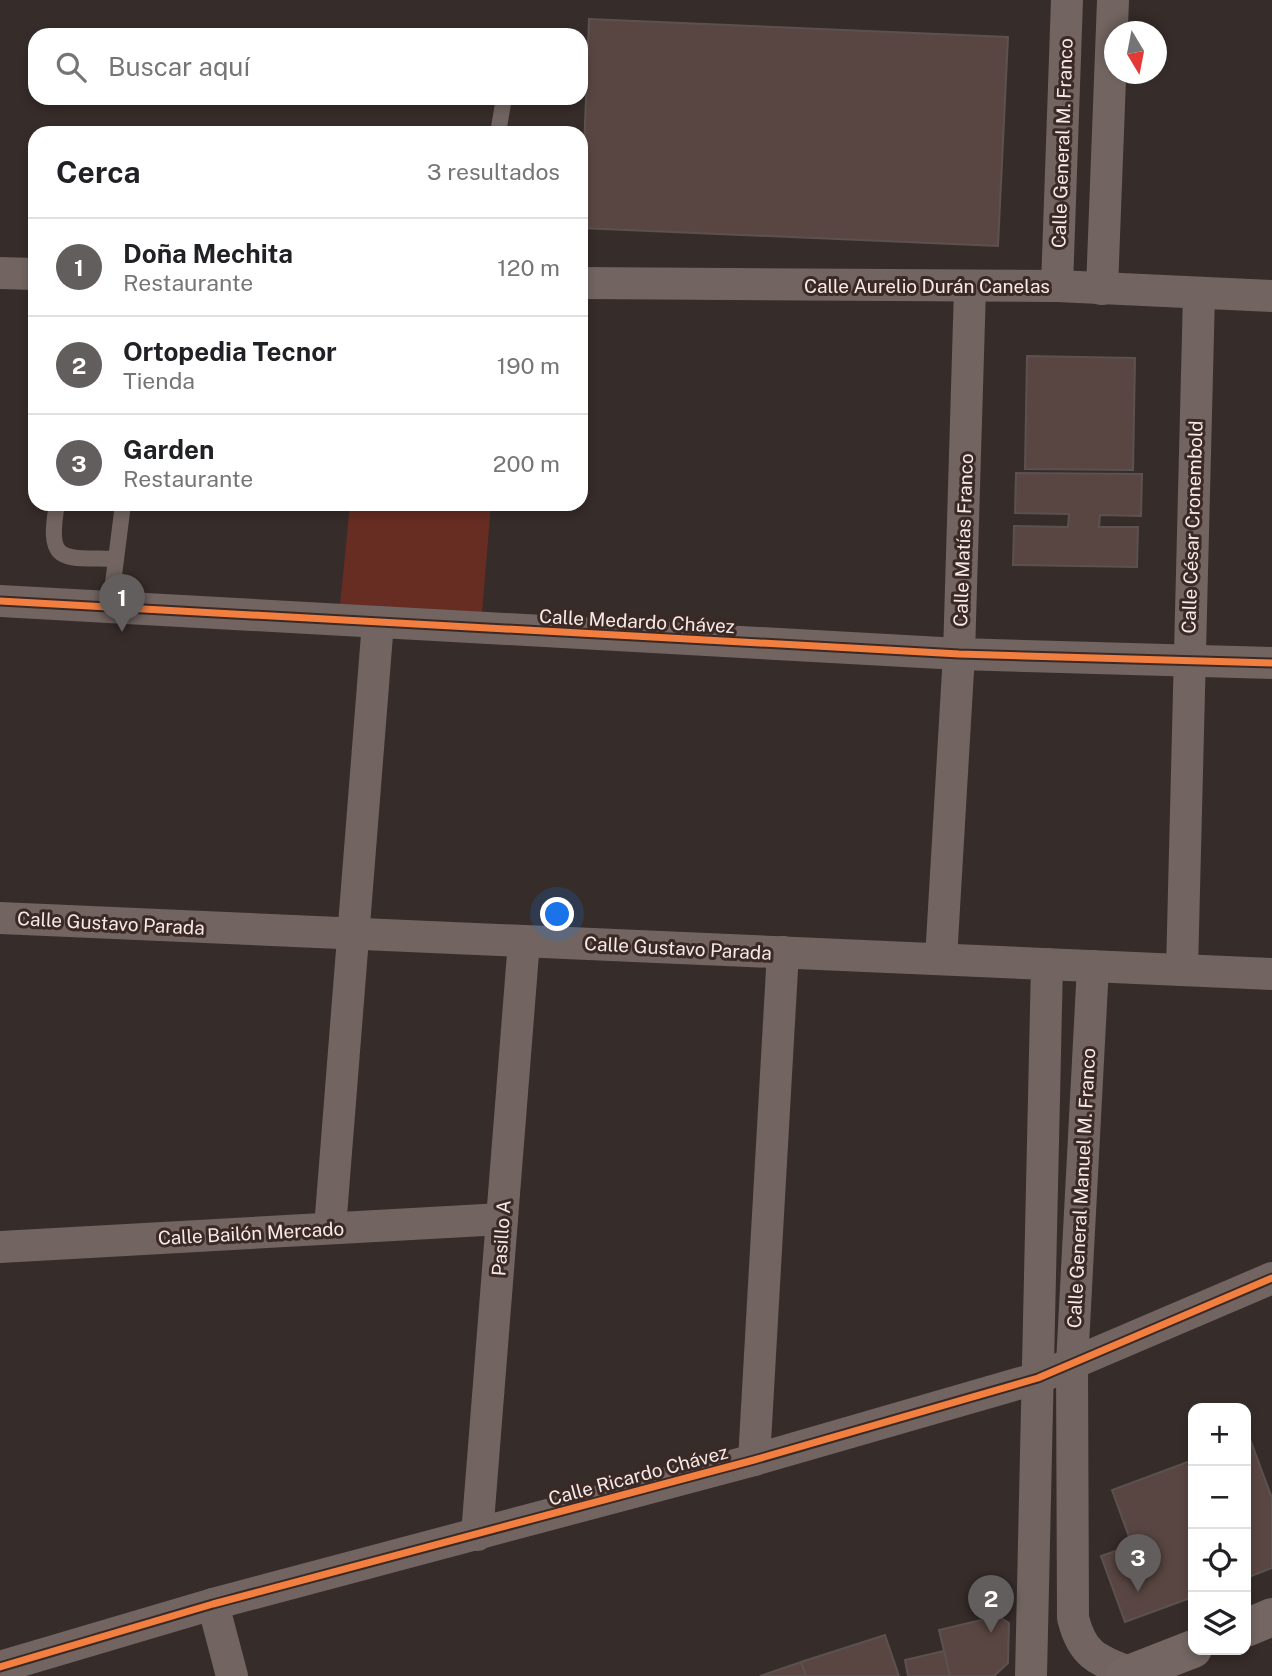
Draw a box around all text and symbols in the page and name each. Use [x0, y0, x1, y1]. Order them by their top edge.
north arrow [1104, 21, 1167, 84]
search box [28, 28, 588, 105]
street label: Calle General M. Franco [1047, 38, 1077, 248]
icon: search [52, 48, 90, 86]
text: Buscar aquí [108, 51, 250, 82]
text: Cerca [56, 154, 141, 190]
text: 3 resultados [427, 158, 560, 185]
text: Doña Mechita [123, 238, 293, 269]
text: 1 [74, 254, 84, 281]
text: 120 m [497, 254, 560, 281]
text: Restaurante [123, 269, 253, 296]
street label: Calle Aurelio Durán Canelas [804, 275, 1050, 297]
text: Ortopedia Tecnor [123, 336, 337, 367]
text: 2 [72, 352, 86, 379]
text: 190 m [497, 352, 560, 379]
text: Tienda [123, 367, 195, 394]
street label: Calle César Cronembold [1177, 420, 1207, 634]
text: Garden [123, 434, 214, 465]
text: 3 [71, 450, 87, 477]
text: 200 m [493, 450, 560, 477]
street label: Calle Matías Franco [949, 453, 977, 627]
text: Restaurante [123, 465, 253, 492]
pin: 1 [99, 574, 145, 632]
street label: Calle Medardo Chávez [539, 605, 735, 637]
your location [540, 897, 574, 931]
street label: Calle Gustavo Parada [17, 907, 205, 939]
street label: Calle Gustavo Parada [584, 932, 772, 964]
street label: Calle General Manuel M. Franco [1063, 1047, 1099, 1329]
street label: Pasillo A [487, 1199, 515, 1277]
street label: Calle Bailón Mercado [157, 1217, 345, 1249]
map controls [1188, 1403, 1251, 1655]
button: + [1188, 1403, 1251, 1466]
street label: Calle Ricardo Chávez [546, 1440, 730, 1510]
button: − [1188, 1466, 1251, 1529]
button: locate [1188, 1529, 1251, 1592]
pin: 3 [1115, 1534, 1161, 1592]
pin: 2 [968, 1575, 1014, 1633]
button: layers [1188, 1592, 1251, 1655]

